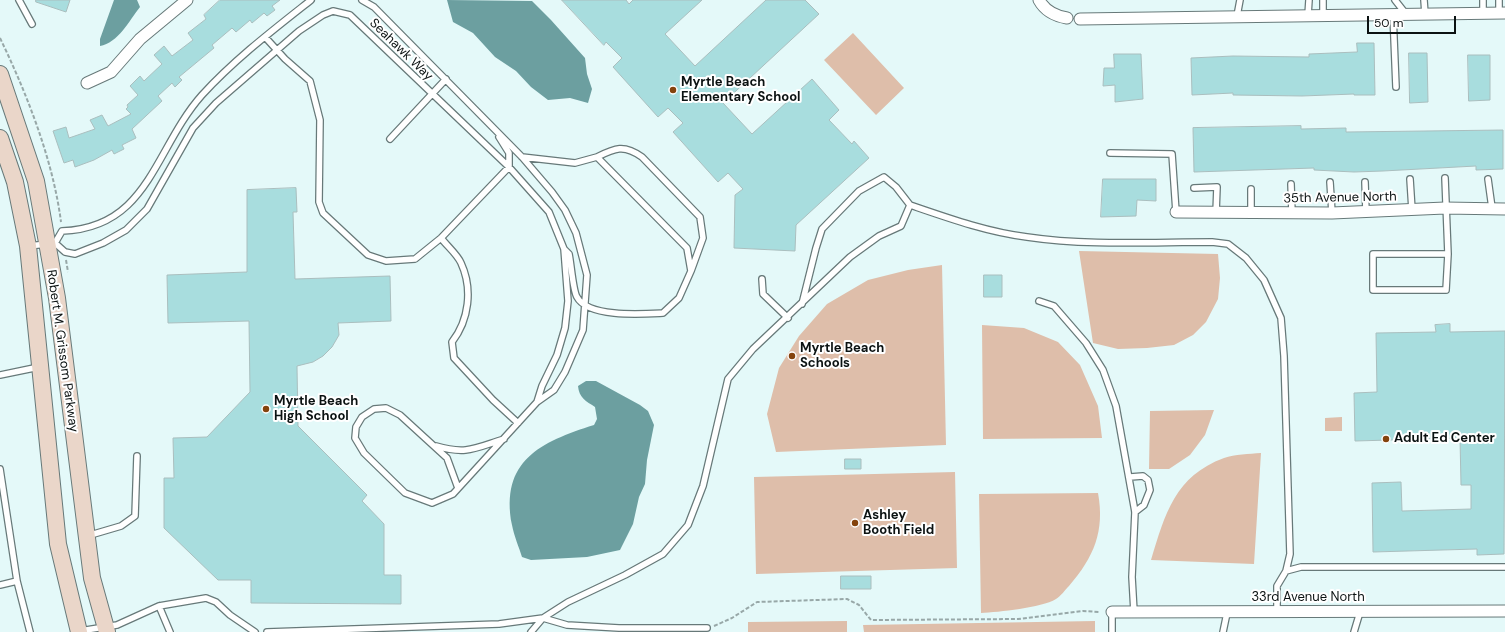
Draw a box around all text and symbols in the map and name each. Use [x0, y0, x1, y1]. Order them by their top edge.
scale bar [1369, 8, 1458, 34]
text: 50 m [1374, 15, 1403, 31]
street label: Seahawk Way [366, 16, 436, 84]
place label: Myrtle Beach Elementary School [681, 75, 801, 106]
marker: Myrtle Beach Elementary School [668, 85, 678, 95]
street label: 35th Avenue North [1283, 189, 1397, 207]
street label: Robert M. Grissom Parkway [43, 269, 81, 433]
place label: Myrtle Beach Schools [800, 341, 884, 372]
marker: Myrtle Beach Schools [787, 351, 797, 361]
place label: Myrtle Beach High School [274, 394, 358, 425]
marker: Myrtle Beach High School [261, 404, 271, 414]
place label: Adult Ed Center [1394, 431, 1495, 447]
marker: Adult Ed Center [1381, 434, 1391, 444]
place label: Ashley Booth Field [863, 508, 934, 539]
marker: Ashley Booth Field [850, 518, 860, 528]
street label: 33rd Avenue North [1251, 590, 1365, 606]

